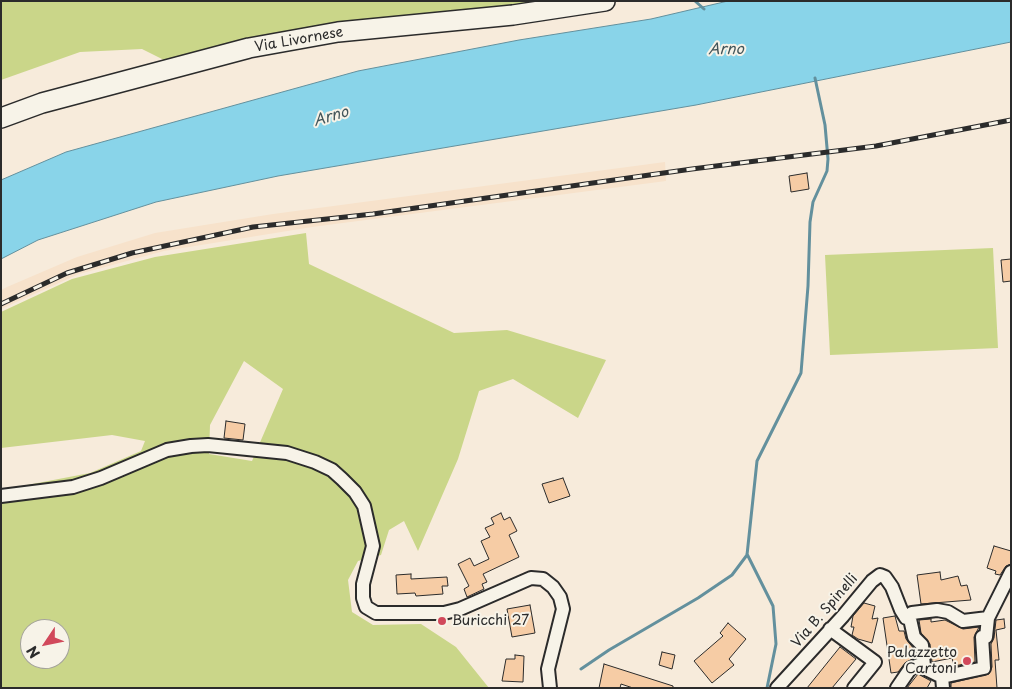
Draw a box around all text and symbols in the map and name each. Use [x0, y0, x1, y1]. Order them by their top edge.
street label: Via Livornese [253, 24, 345, 56]
water label: Arno [708, 41, 744, 59]
water label: Arno [311, 103, 351, 131]
street label: Via B. Spinelli [789, 571, 861, 651]
place label: Buricchi 27 [452, 613, 529, 629]
marker: Buricchi 27 [436, 615, 448, 627]
north arrow [20, 619, 70, 669]
text: N [21, 642, 45, 663]
place label: Palazzetto Cartoni [887, 645, 957, 678]
marker: Palazzetto Cartoni [961, 655, 973, 667]

